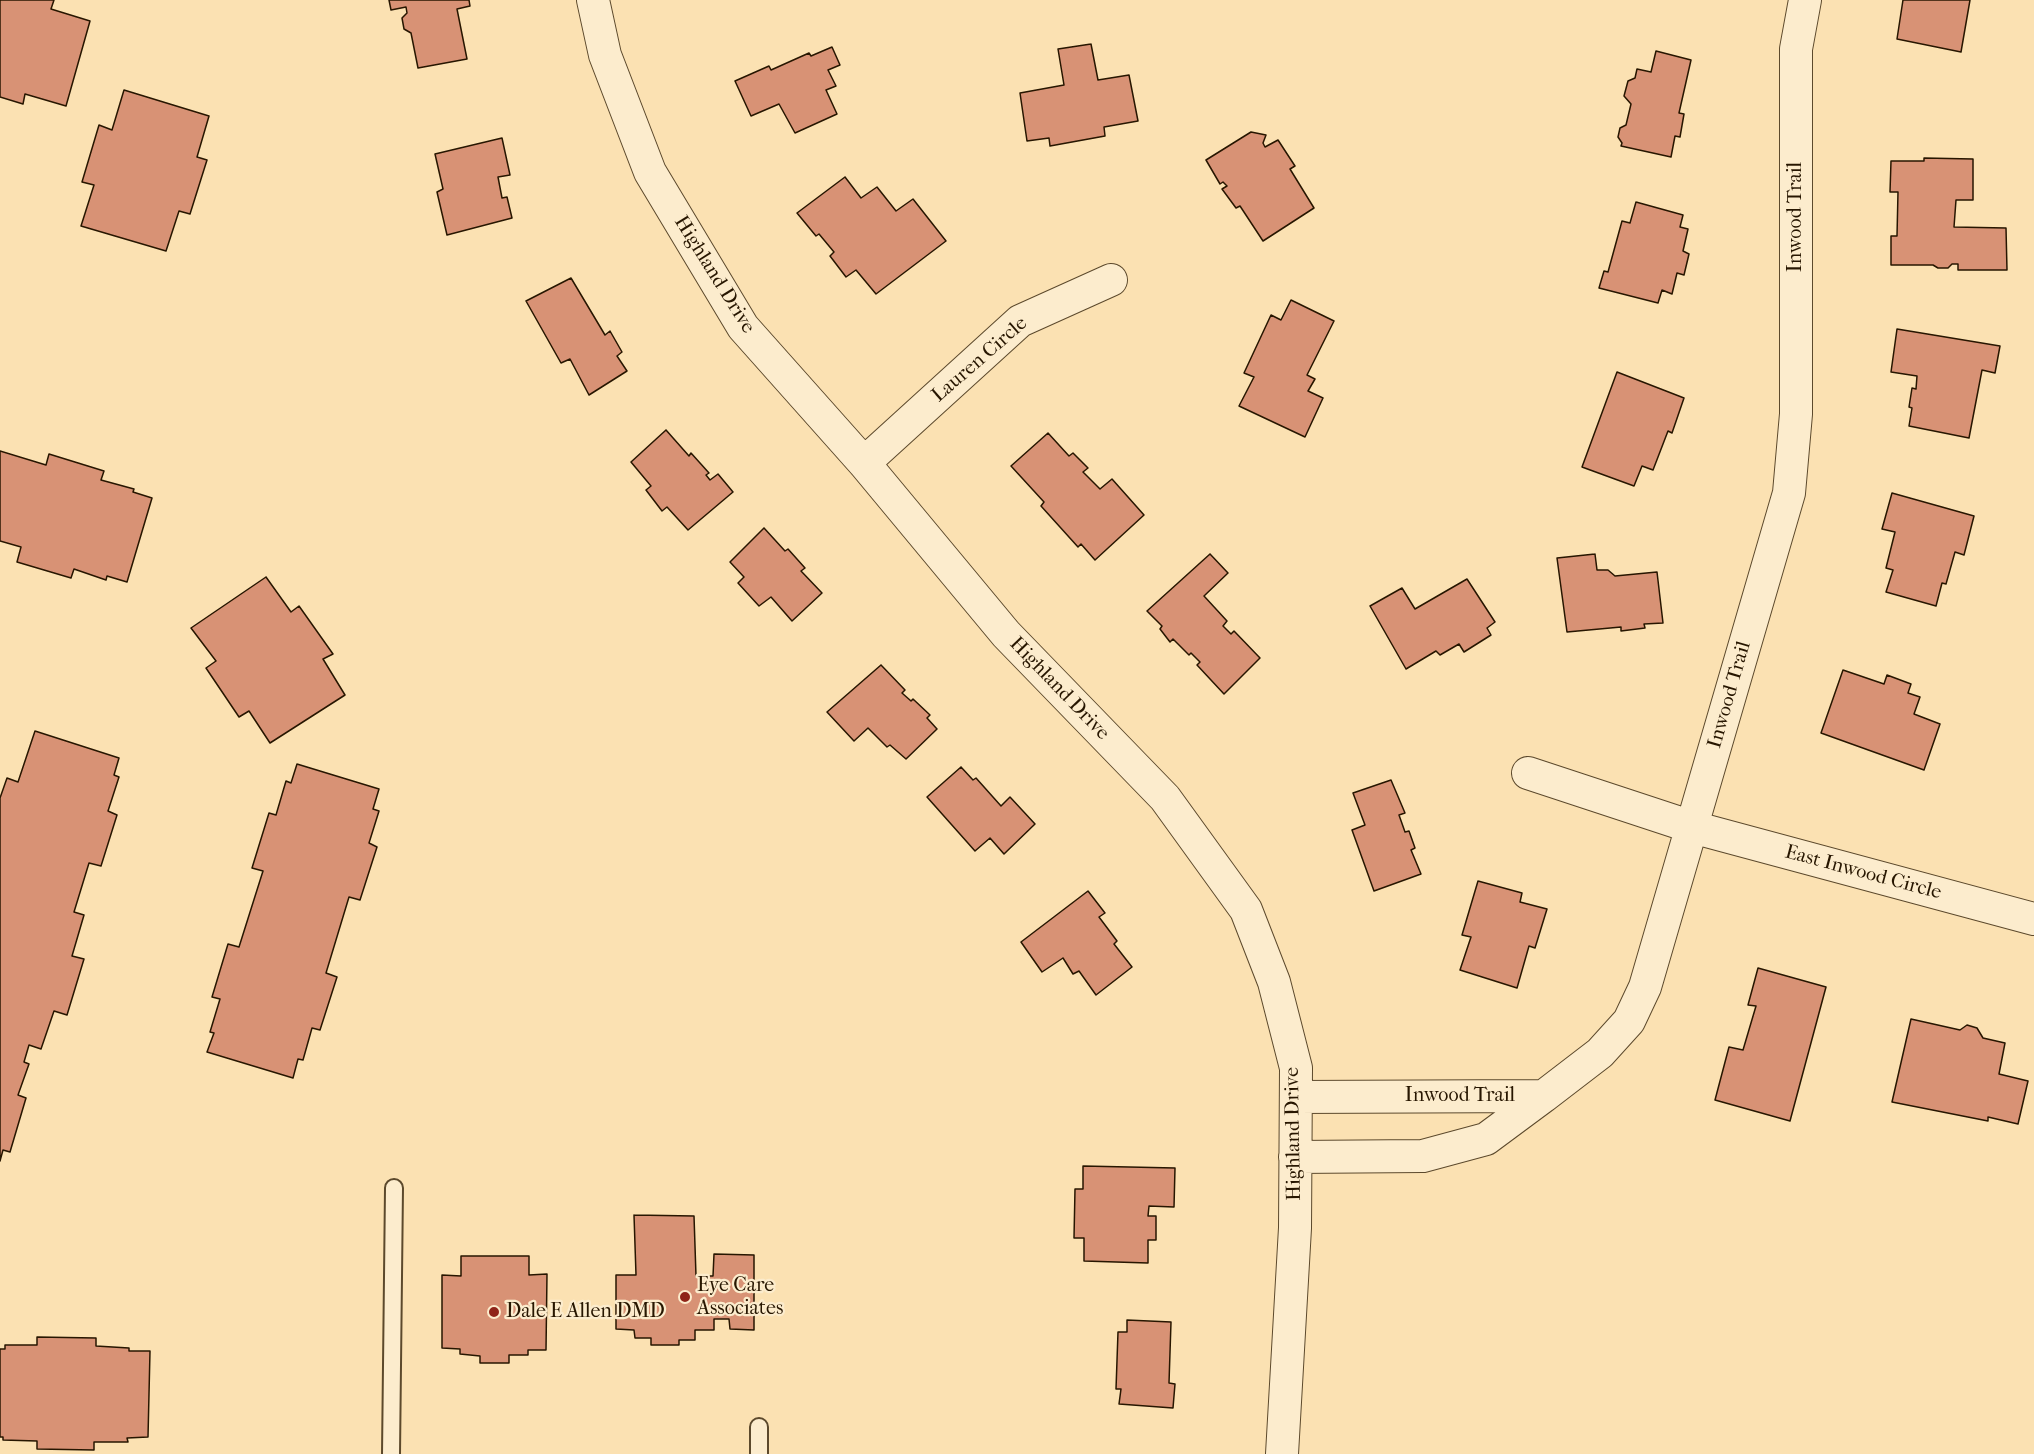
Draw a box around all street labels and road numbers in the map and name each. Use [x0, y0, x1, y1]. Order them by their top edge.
street label: Inwood Trail [1784, 162, 1808, 272]
street label: Highland Drive [668, 212, 760, 338]
street label: Lauren Circle [927, 312, 1033, 408]
street label: Highland Drive [1004, 633, 1114, 745]
street label: Inwood Trail [1703, 639, 1757, 751]
street label: East Inwood Circle [1782, 841, 1944, 905]
street label: Highland Drive [1281, 1067, 1307, 1201]
street label: Inwood Trail [1405, 1084, 1515, 1108]

